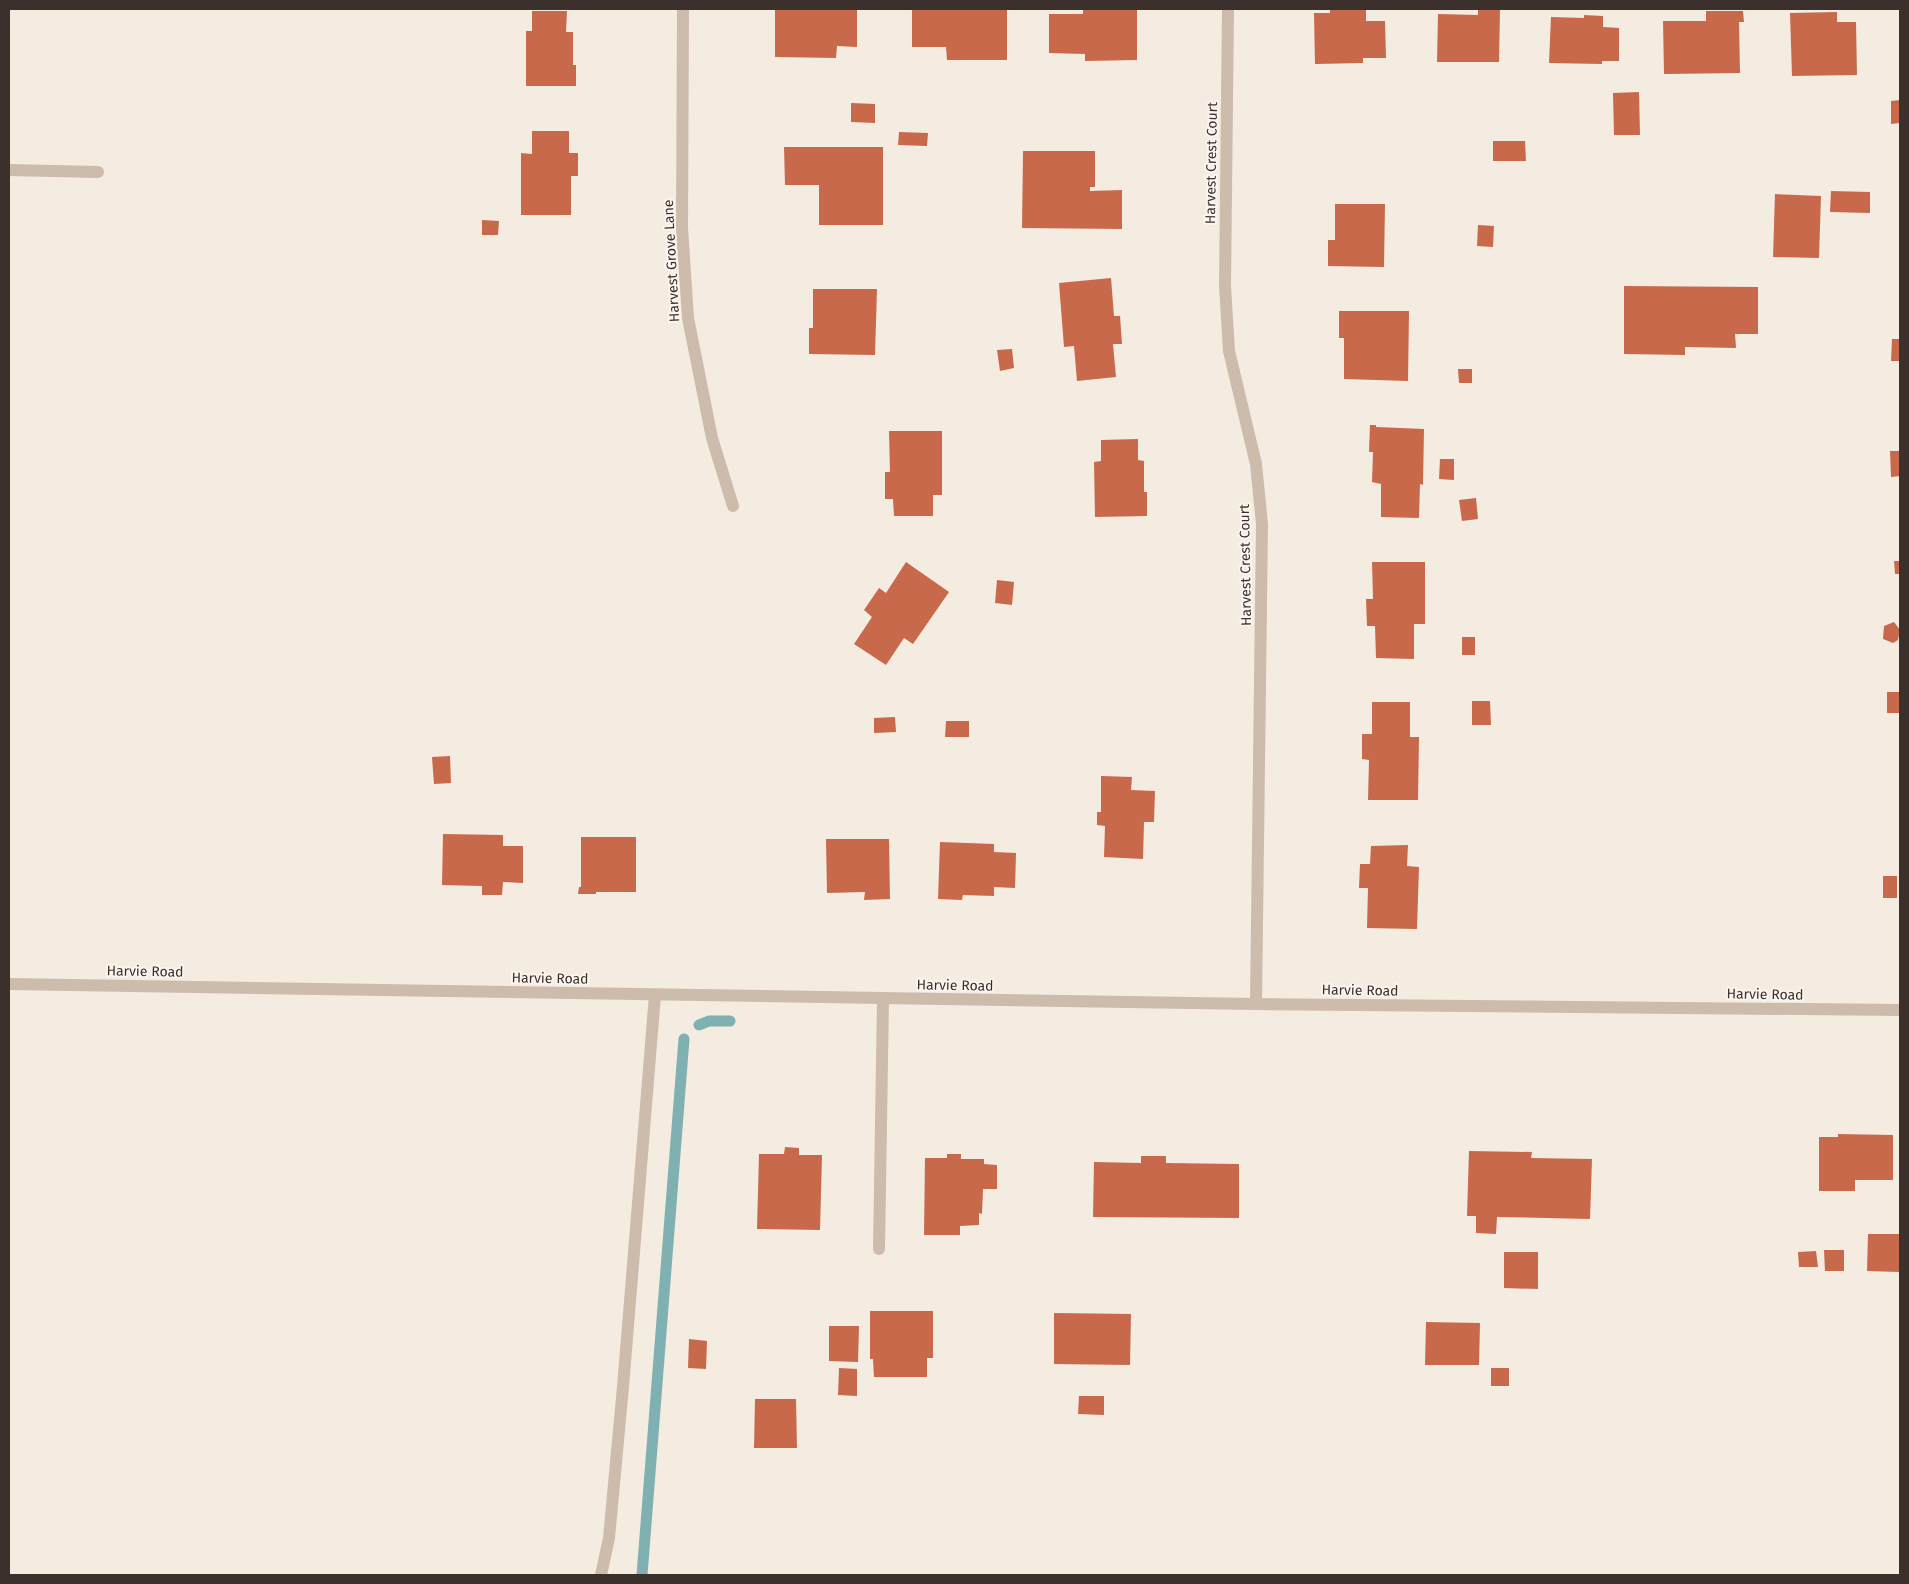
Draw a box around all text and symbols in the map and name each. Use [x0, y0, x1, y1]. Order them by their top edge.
street label: Harvest Crest Court [1202, 101, 1221, 224]
street label: Harvest Grove Lane [660, 199, 683, 323]
street label: Harvest Crest Court [1236, 503, 1255, 626]
street label: Harvie Road [106, 962, 184, 981]
street label: Harvie Road [511, 969, 589, 988]
street label: Harvie Road [916, 976, 994, 995]
street label: Harvie Road [1321, 981, 1399, 1000]
street label: Harvie Road [1726, 985, 1804, 1004]

